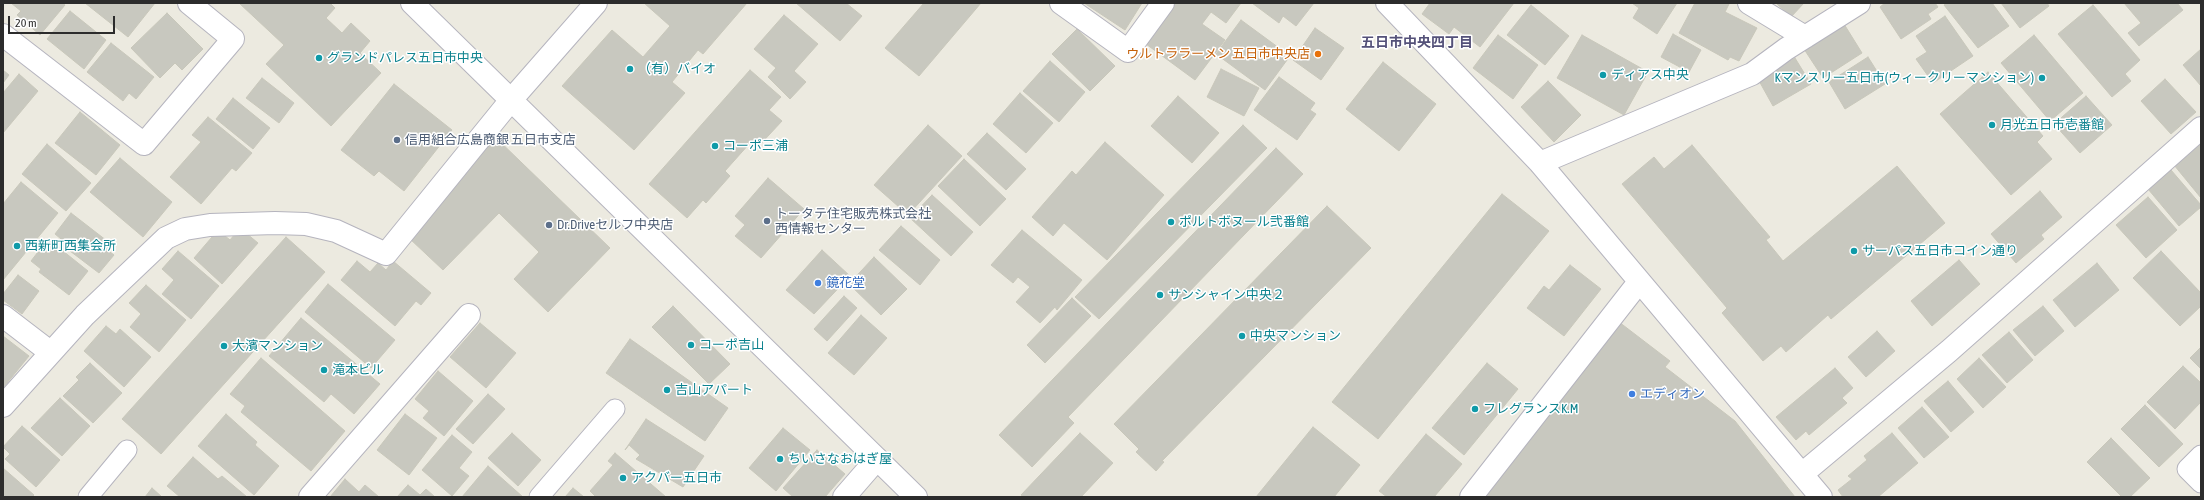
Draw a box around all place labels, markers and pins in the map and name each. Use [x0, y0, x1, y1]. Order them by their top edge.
place label: ウルトララーメン 五日市中央店 [1126, 46, 1310, 62]
marker: ウルトララーメン 五日市中央店 [1313, 49, 1323, 59]
place label: グランドパレス五日市中央 [327, 50, 483, 66]
marker: グランドパレス五日市中央 [314, 53, 324, 63]
place label: （有）バイオ [638, 61, 716, 77]
marker: （有）バイオ [625, 64, 635, 74]
place label: ディアス中央 [1611, 67, 1689, 83]
marker: ディアス中央 [1598, 70, 1608, 80]
place label: Kマンスリー五日市(ウィークリーマンション) [1774, 70, 2034, 86]
marker: Kマンスリー五日市(ウィークリーマンション) [2037, 73, 2047, 83]
place label: 月光五日市壱番館 [2000, 117, 2104, 133]
marker: 月光五日市壱番館 [1987, 120, 1997, 130]
place label: 信用組合広島商銀 五日市支店 [405, 132, 576, 148]
marker: 信用組合広島商銀 五日市支店 [392, 135, 402, 145]
place label: コーポ三浦 [723, 138, 788, 154]
marker: コーポ三浦 [710, 141, 720, 151]
place label: トータテ住宅販売株式会社 西情報センター [775, 206, 931, 237]
place label: ポルトボヌール弐番館 [1179, 214, 1309, 230]
marker: トータテ住宅販売株式会社 西情報センター [762, 216, 772, 226]
place label: Dr.Driveセルフ中央店 [557, 217, 673, 233]
marker: ポルトボヌール弐番館 [1166, 217, 1176, 227]
marker: Dr.Driveセルフ中央店 [544, 220, 554, 230]
place label: 西新町西集会所 [25, 238, 116, 254]
marker: 西新町西集会所 [12, 241, 22, 251]
place label: サーパス五日市コイン通り [1862, 243, 2018, 259]
marker: サーパス五日市コイン通り [1849, 246, 1859, 256]
place label: 鏡花堂 [826, 275, 865, 291]
marker: 鏡花堂 [813, 278, 823, 288]
place label: サンシャイン中央２ [1168, 287, 1285, 303]
marker: サンシャイン中央２ [1155, 290, 1165, 300]
place label: 中央マンション [1250, 328, 1341, 344]
marker: 中央マンション [1237, 331, 1247, 341]
place label: コーポ吉山 [699, 337, 764, 353]
place label: 大濱マンション [232, 338, 323, 354]
marker: コーポ吉山 [686, 340, 696, 350]
marker: 大濱マンション [219, 341, 229, 351]
place label: 滝本ビル [332, 362, 384, 378]
marker: 滝本ビル [319, 365, 329, 375]
place label: 吉山アパート [675, 382, 753, 398]
marker: 吉山アパート [662, 385, 672, 395]
place label: エディオン [1640, 386, 1705, 402]
marker: エディオン [1627, 389, 1637, 399]
place label: フレグランスK.M [1483, 401, 1578, 417]
marker: フレグランスK.M [1470, 404, 1480, 414]
place label: ちいさなおはぎ屋 [788, 451, 892, 467]
marker: ちいさなおはぎ屋 [775, 454, 785, 464]
place label: アクバー五日市 [631, 470, 722, 486]
marker: アクバー五日市 [618, 473, 628, 483]

